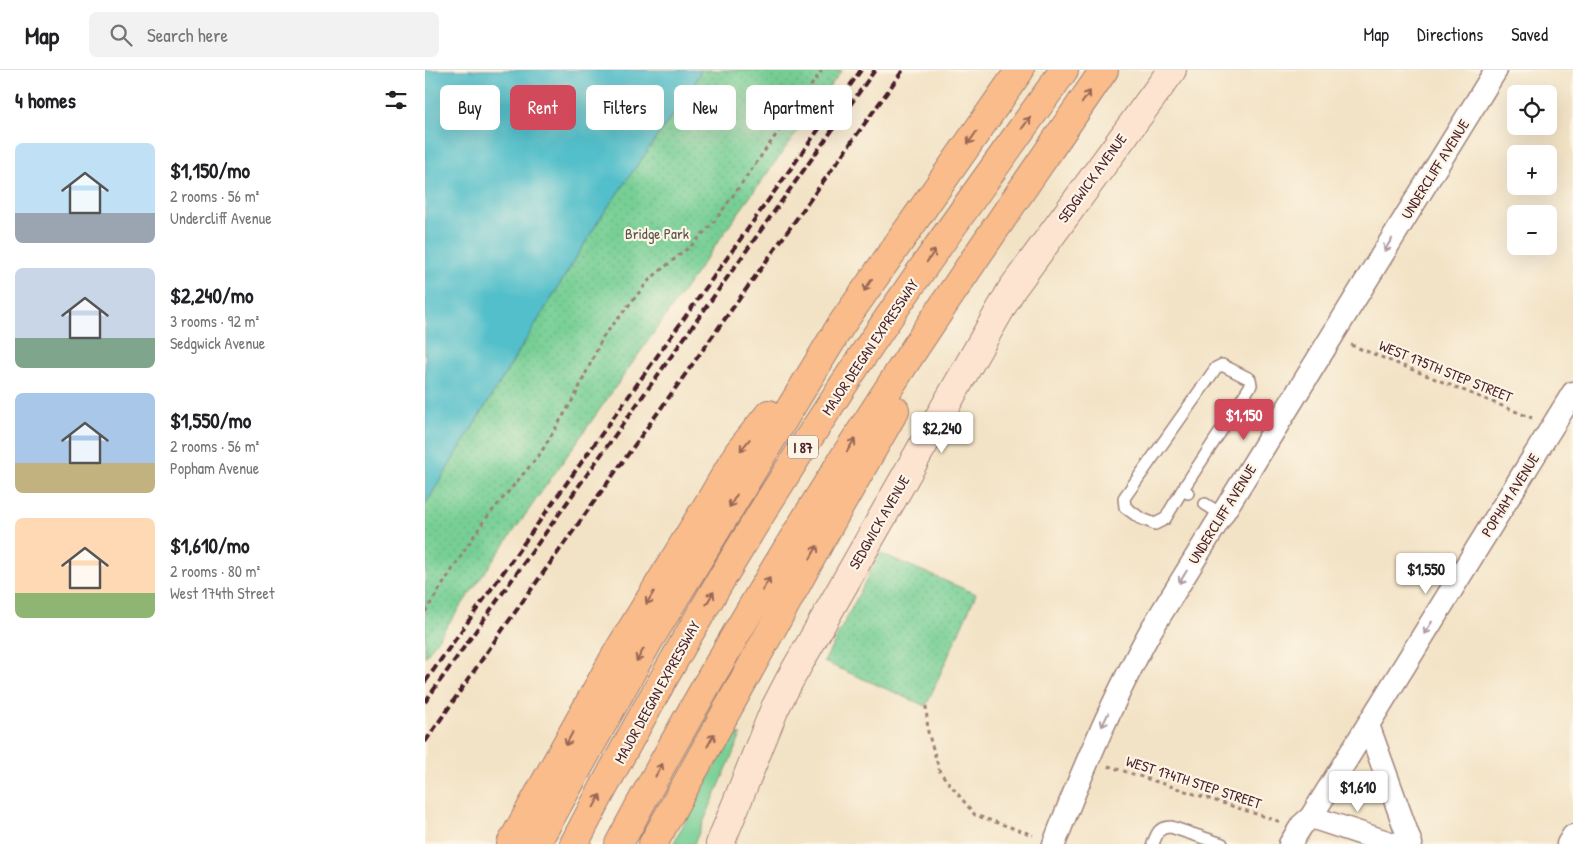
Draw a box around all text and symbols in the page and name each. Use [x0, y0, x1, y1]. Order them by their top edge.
search box [89, 12, 439, 57]
text: Map [25, 19, 59, 51]
icon: search [107, 21, 135, 49]
text: Search here [147, 22, 228, 48]
text: Map [1364, 22, 1389, 47]
text: Directions [1417, 22, 1483, 47]
text: Saved [1511, 22, 1548, 47]
chip: Buy [440, 85, 500, 130]
chip: Rent [510, 85, 576, 130]
chip: Filters [586, 85, 664, 130]
chip: New [674, 85, 736, 130]
chip: Apartment [746, 85, 852, 130]
map controls [1507, 85, 1557, 255]
button: locate [1507, 85, 1557, 135]
text: 4 homes [15, 86, 76, 115]
icon: filters [382, 86, 410, 114]
one-way arrow [1081, 90, 1091, 104]
street label: UNDERCLIFF AVENUE [1396, 115, 1474, 223]
one-way arrow [1021, 117, 1031, 131]
street label: SEDGWICK AVENUE [1053, 129, 1132, 227]
one-way arrow [967, 131, 977, 145]
button: + [1507, 145, 1557, 195]
text: $1,150/mo [170, 156, 250, 185]
icon: home [55, 163, 115, 223]
text: 2 rooms · 56 m² [170, 185, 259, 207]
button: − [1507, 205, 1557, 255]
text: Undercliff Avenue [170, 207, 272, 229]
park label: Bridge Park [625, 223, 689, 244]
one-way arrow [1382, 238, 1392, 252]
one-way arrow [926, 249, 936, 263]
street label: MAJOR DEEGAN EXPRESSWAY [817, 275, 924, 419]
one-way arrow [863, 278, 873, 292]
text: $2,240/mo [170, 281, 253, 310]
icon: home [55, 288, 115, 348]
text: 3 rooms · 92 m² [170, 310, 259, 332]
text: Sedgwick Avenue [170, 332, 265, 354]
street label: WEST 175TH STEP STREET [1376, 335, 1517, 408]
pin: $1,150 [1203, 398, 1285, 441]
text: $1,150 [1226, 404, 1262, 426]
text: $1,550/mo [170, 406, 251, 435]
pin: $2,240 [901, 412, 983, 454]
icon: home [55, 413, 115, 473]
text: $2,240 [922, 417, 962, 439]
text: 2 rooms · 56 m² [170, 435, 259, 457]
road number: I 87 [788, 436, 818, 458]
one-way arrow [739, 438, 750, 451]
one-way arrow [847, 439, 857, 453]
street label: POPHAM AVENUE [1476, 449, 1544, 541]
text: Popham Avenue [170, 457, 259, 479]
street label: UNDERCLIFF AVENUE [1183, 460, 1261, 568]
street label: SEDGWICK AVENUE [844, 471, 915, 573]
one-way arrow [728, 494, 738, 508]
text: $1,610/mo [170, 531, 250, 560]
icon: home [55, 538, 115, 598]
one-way arrow [809, 544, 819, 559]
pin: $1,550 [1385, 552, 1467, 595]
text: $1,550 [1407, 558, 1445, 580]
text: 2 rooms · 80 m² [170, 560, 260, 582]
one-way arrow [1177, 570, 1187, 584]
one-way arrow [762, 577, 772, 591]
text: West 174th Street [170, 582, 274, 604]
one-way arrow [645, 591, 655, 605]
one-way arrow [706, 592, 716, 606]
street label: MAJOR DEEGAN EXPRESSWAY [609, 617, 705, 767]
one-way arrow [1422, 621, 1433, 635]
one-way arrow [635, 647, 644, 662]
one-way arrow [1100, 712, 1110, 727]
one-way arrow [564, 731, 574, 746]
one-way arrow [706, 733, 716, 748]
street label: WEST 174TH STEP STREET [1124, 750, 1265, 814]
one-way arrow [654, 763, 664, 778]
pin: $1,610 [1317, 770, 1399, 813]
text: $1,610 [1340, 776, 1376, 798]
one-way arrow [593, 794, 602, 809]

